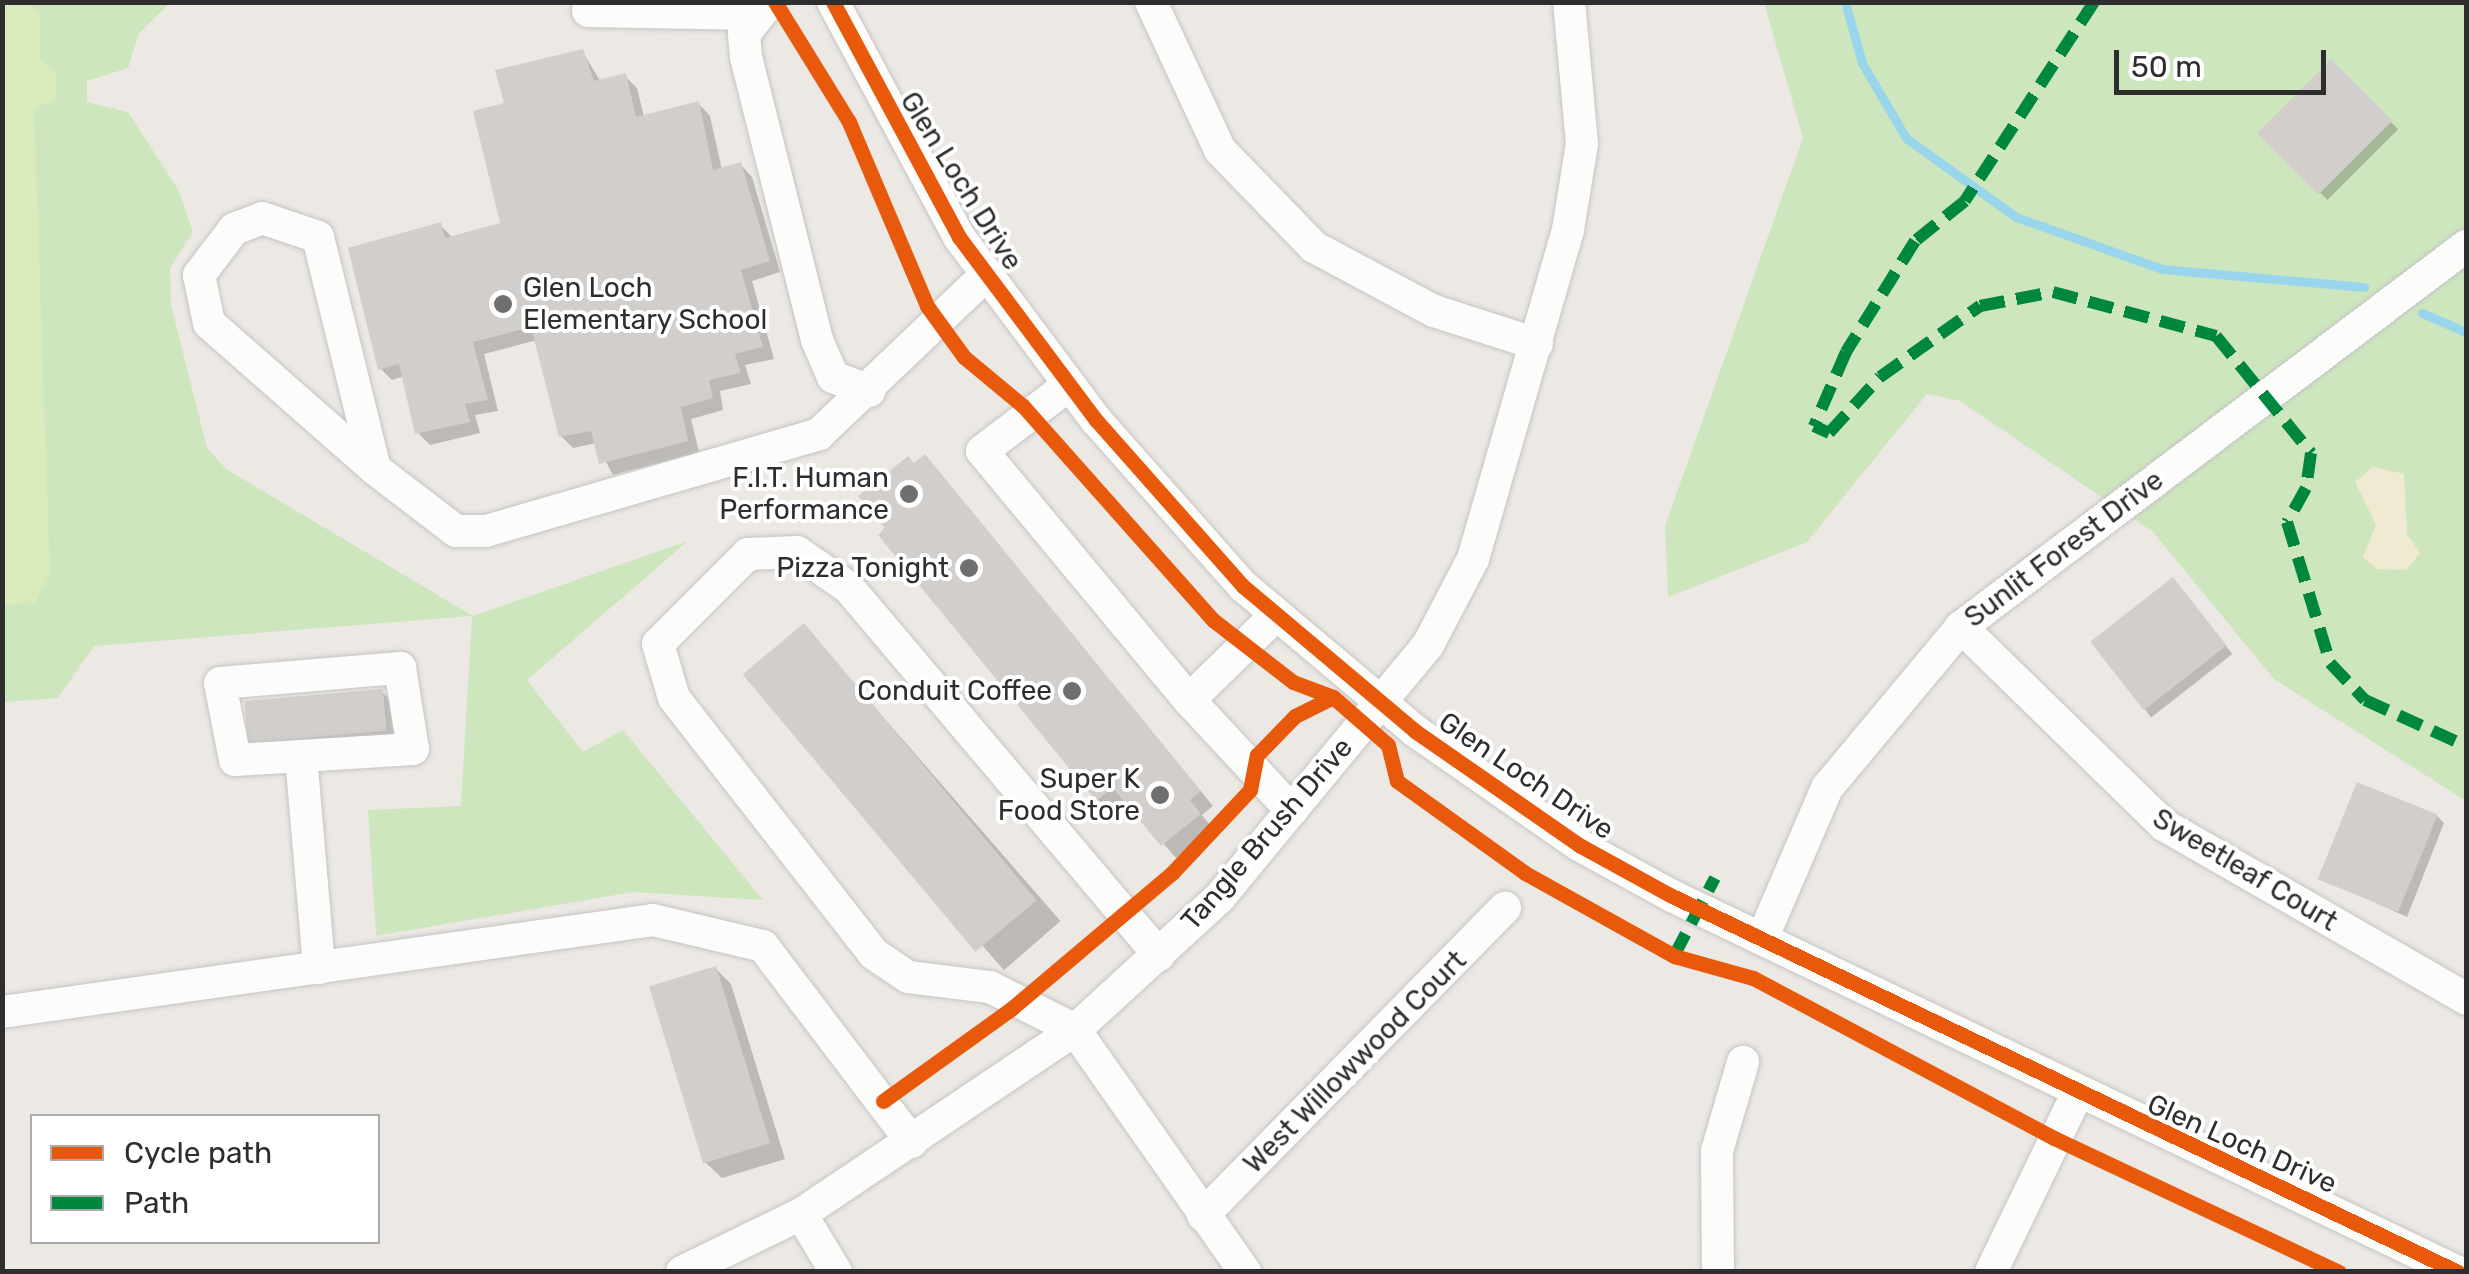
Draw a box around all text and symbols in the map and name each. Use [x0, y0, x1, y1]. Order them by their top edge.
scale bar [2119, 30, 2332, 92]
text: 50 m [2131, 49, 2202, 85]
street label: Glen Loch Drive [893, 86, 1029, 276]
place label: Glen Loch Elementary School [523, 271, 768, 337]
marker: Glen Loch Elementary School [492, 293, 514, 315]
place label: F.I.T. Human Performance [719, 461, 889, 527]
street label: Sunlit Forest Drive [1958, 463, 2170, 635]
marker: F.I.T. Human Performance [898, 483, 920, 505]
place label: Pizza Tonight [776, 551, 949, 585]
marker: Pizza Tonight [958, 557, 980, 579]
place label: Conduit Coffee [857, 674, 1052, 708]
marker: Conduit Coffee [1061, 680, 1083, 702]
street label: Glen Loch Drive [1432, 705, 1620, 847]
street label: Tangle Brush Drive [1174, 731, 1360, 937]
place label: Super K Food Store [998, 762, 1140, 828]
marker: Super K Food Store [1149, 784, 1171, 806]
street label: Sweetleaf Court [2146, 801, 2344, 939]
street label: West Willowwood Court [1237, 944, 1473, 1180]
street label: Glen Loch Drive [2142, 1087, 2342, 1201]
legend [30, 1114, 380, 1244]
text: Cycle path [124, 1135, 272, 1171]
text: Path [124, 1185, 189, 1221]

